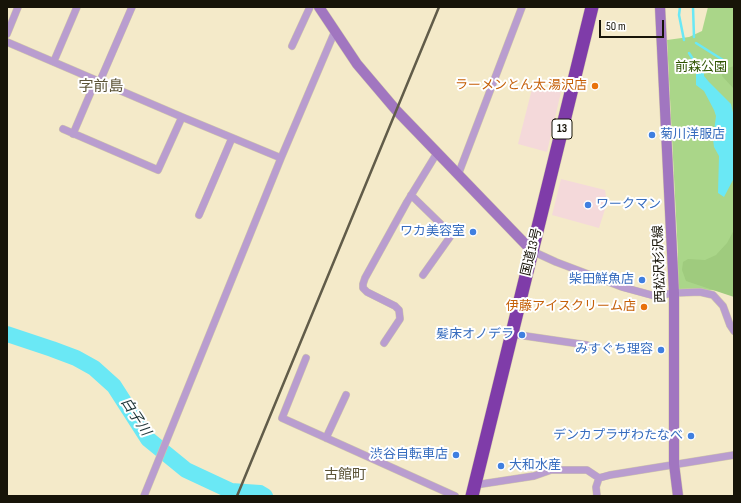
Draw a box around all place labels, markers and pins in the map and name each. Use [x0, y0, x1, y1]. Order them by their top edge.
place label: ラーメンとん太 湯沢店 [455, 78, 587, 94]
marker: ラーメンとん太 湯沢店 [590, 81, 600, 91]
place label: 菊川洋服店 [660, 127, 725, 143]
marker: 菊川洋服店 [647, 130, 657, 140]
place label: ワークマン [596, 197, 661, 213]
marker: ワークマン [583, 200, 593, 210]
place label: ワカ美容室 [400, 224, 465, 240]
marker: ワカ美容室 [468, 227, 478, 237]
place label: 柴田鮮魚店 [569, 272, 634, 288]
marker: 柴田鮮魚店 [637, 275, 647, 285]
place label: 伊藤アイスクリーム店 [506, 299, 636, 315]
marker: 伊藤アイスクリーム店 [639, 302, 649, 312]
place label: 髪床オノデラ [436, 327, 514, 343]
marker: 髪床オノデラ [517, 330, 527, 340]
place label: みすぐち理容 [575, 342, 653, 358]
marker: みすぐち理容 [656, 345, 666, 355]
place label: デンカプラザわたなべ [553, 428, 683, 444]
marker: デンカプラザわたなべ [686, 431, 696, 441]
place label: 渋谷自転車店 [370, 447, 448, 463]
marker: 渋谷自転車店 [451, 450, 461, 460]
place label: 大和水産 [509, 458, 561, 474]
marker: 大和水産 [496, 461, 506, 471]

